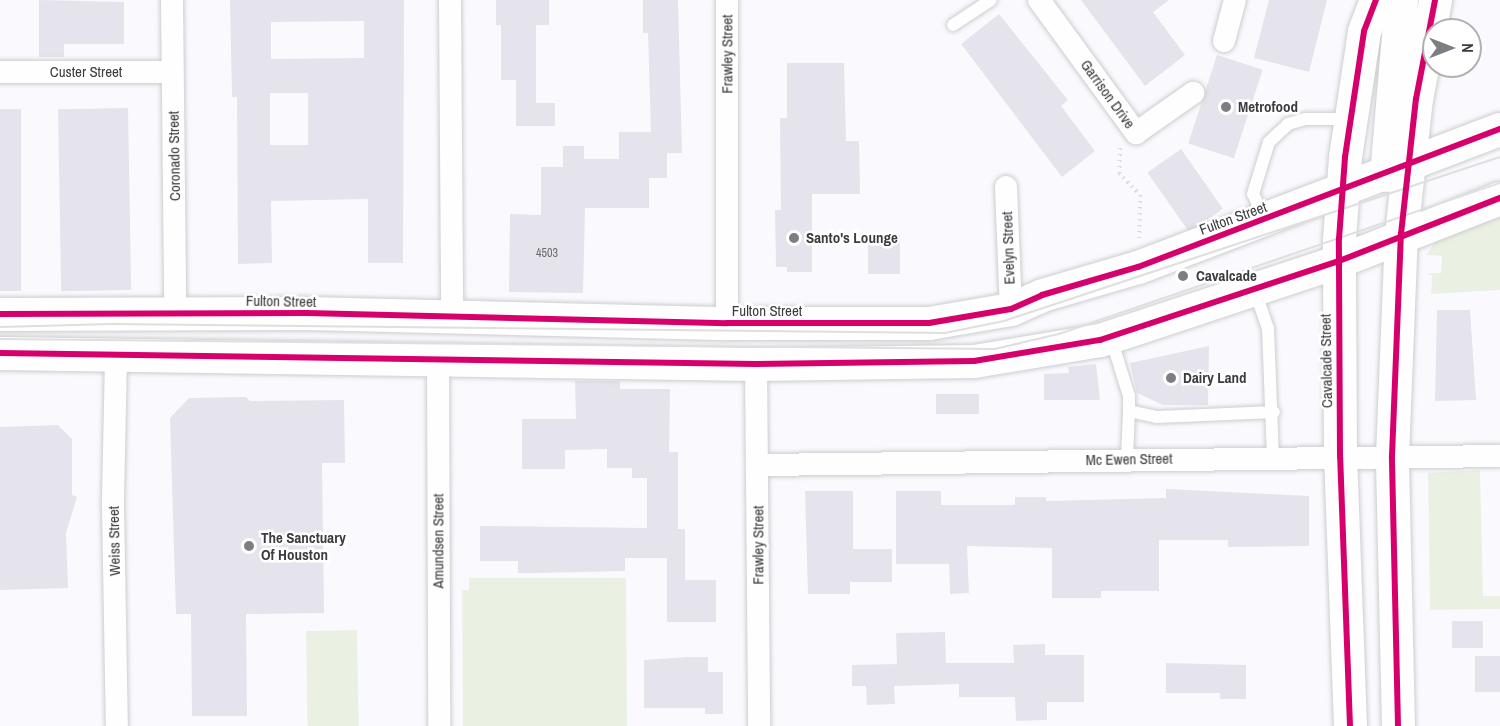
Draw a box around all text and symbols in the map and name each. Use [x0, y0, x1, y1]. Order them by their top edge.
street label: Frawley Street [718, 14, 736, 94]
north arrow [1422, 18, 1482, 78]
text: N [1457, 43, 1479, 53]
street label: Garrison Drive [1077, 56, 1139, 132]
street label: Custer Street [50, 63, 122, 81]
place label: Metrofood [1238, 98, 1298, 116]
marker: Metrofood [1219, 100, 1233, 114]
street label: Coronado Street [164, 111, 184, 201]
street label: Fulton Street [1197, 197, 1269, 239]
street label: Evelyn Street [998, 211, 1018, 285]
place label: Santo's Lounge [806, 229, 898, 247]
marker: Santo's Lounge [787, 231, 801, 245]
house number: 4503 [536, 247, 558, 261]
marker: Cavalcade [1174, 267, 1192, 285]
place label: Cavalcade [1196, 267, 1257, 285]
street label: Fulton Street [246, 291, 316, 311]
street label: Fulton Street [732, 302, 802, 320]
street label: Cavalcade Street [1316, 314, 1336, 408]
place label: Dairy Land [1183, 369, 1247, 387]
marker: Dairy Land [1164, 371, 1178, 385]
street label: Mc Ewen Street [1085, 449, 1173, 469]
street label: Amundsen Street [429, 493, 447, 589]
street label: Frawley Street [749, 505, 767, 585]
street label: Weiss Street [104, 506, 124, 576]
place label: The Sanctuary Of Houston [261, 528, 346, 563]
marker: The Sanctuary Of Houston [242, 539, 256, 553]

